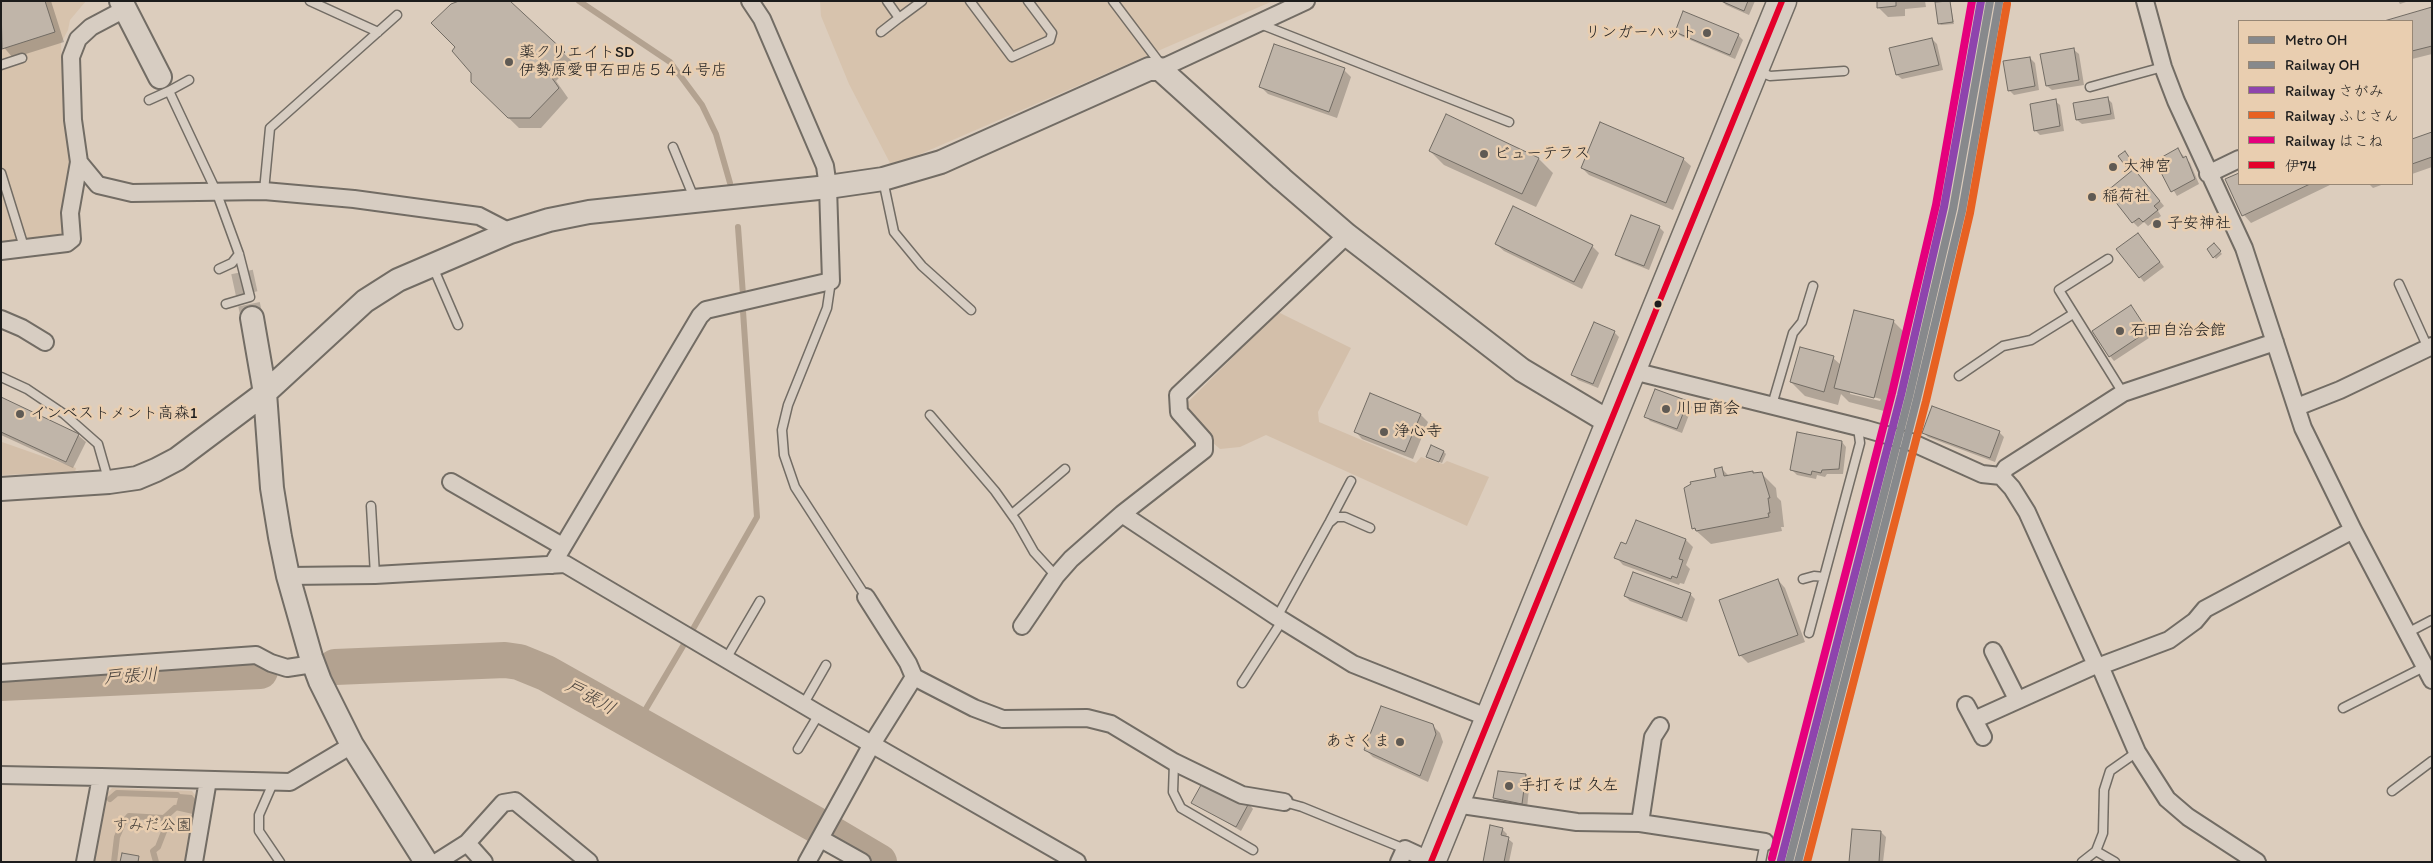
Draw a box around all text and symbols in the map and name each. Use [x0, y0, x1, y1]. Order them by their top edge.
legend [2238, 20, 2413, 185]
place label: リンガーハット [1585, 23, 1697, 43]
marker: リンガーハット [1701, 27, 1713, 39]
text: Metro OH [2285, 31, 2348, 49]
place label: 薬クリエイトSD 伊勢原愛甲石田店５４４号店 [519, 43, 727, 81]
marker: 薬クリエイトSD 伊勢原愛甲石田店５４４号店 [503, 56, 515, 68]
text: Railway OH [2285, 56, 2360, 74]
text: Railway さがみ [2285, 82, 2383, 100]
text: Railway ふじさん [2285, 107, 2398, 125]
text: Railway はこね [2285, 132, 2383, 150]
place label: ビューテラス [1494, 144, 1590, 164]
marker: ビューテラス [1478, 148, 1490, 160]
place label: 大神宮 [2123, 157, 2171, 177]
text: 伊74 [2285, 157, 2316, 175]
marker: 大神宮 [2107, 161, 2119, 173]
place label: 稲荷社 [2102, 187, 2150, 207]
marker: 稲荷社 [2086, 191, 2098, 203]
place label: 子安神社 [2167, 214, 2231, 234]
marker: 子安神社 [2151, 218, 2163, 230]
unlabelled marker [1653, 299, 1663, 309]
place label: 石田自治会館 [2130, 321, 2226, 341]
marker: 石田自治会館 [2114, 325, 2126, 337]
place label: 川田商会 [1676, 399, 1740, 419]
marker: 川田商会 [1660, 403, 1672, 415]
place label: インベストメント高森1 [30, 404, 197, 424]
marker: インベストメント高森1 [14, 408, 26, 420]
place label: 浄心寺 [1394, 422, 1442, 442]
marker: 浄心寺 [1378, 426, 1390, 438]
water label: 戸張川 [103, 665, 159, 689]
water label: 戸張川 [561, 675, 619, 721]
place label: あさくま [1326, 732, 1390, 752]
marker: あさくま [1394, 736, 1406, 748]
place label: 手打そば 久左 [1519, 776, 1619, 796]
marker: 手打そば 久左 [1503, 780, 1515, 792]
park label: すみだ公園 [112, 816, 192, 836]

